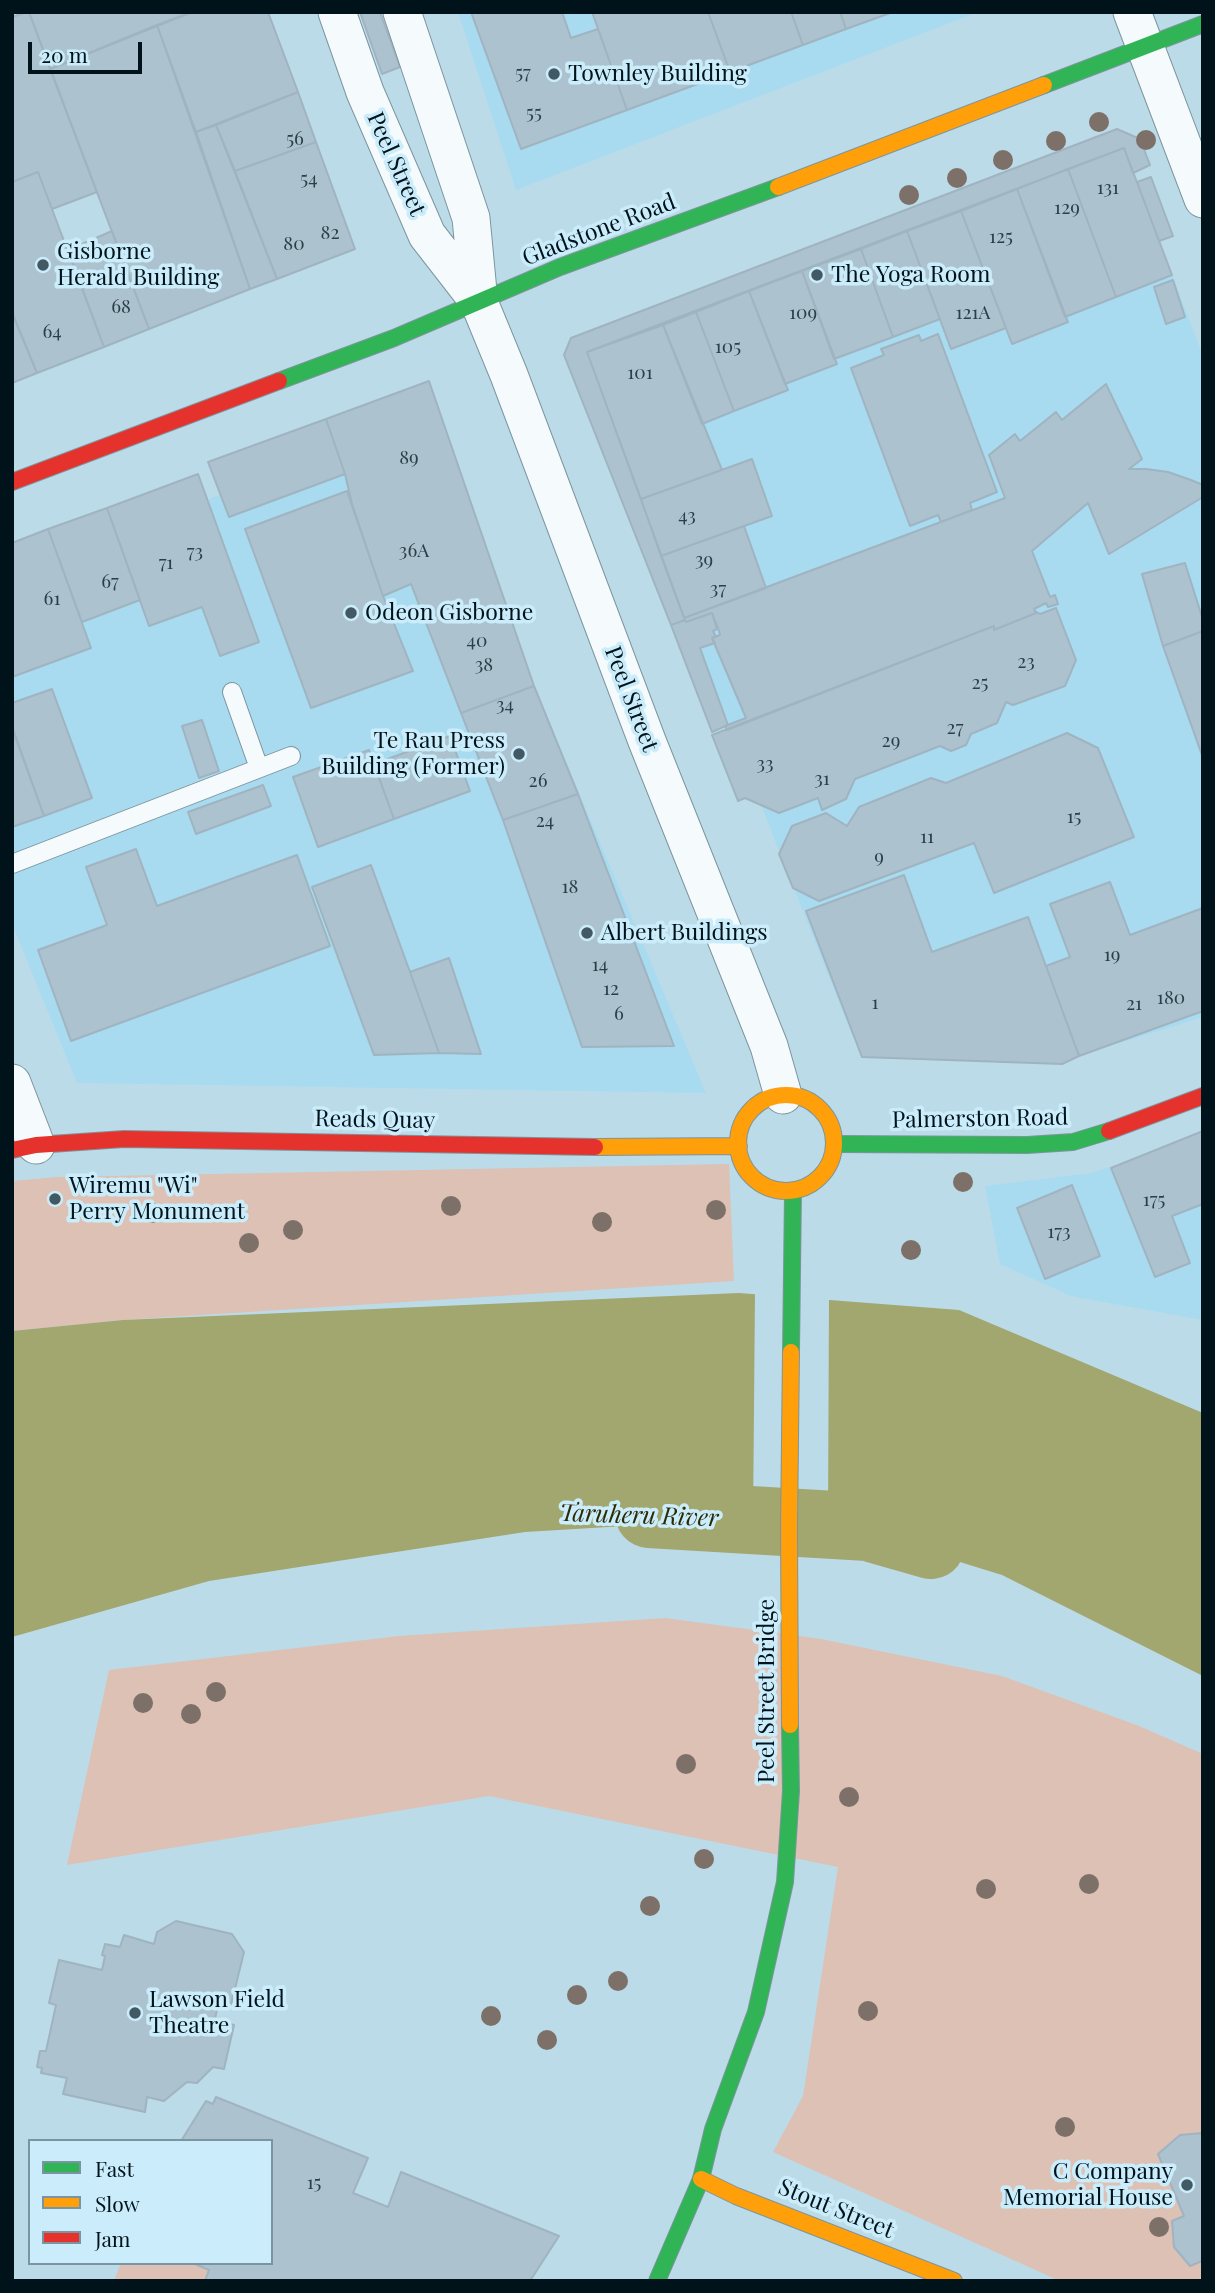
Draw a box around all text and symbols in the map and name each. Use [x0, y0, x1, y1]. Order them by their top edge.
scale bar [32, 28, 145, 72]
text: 20 m [41, 40, 88, 68]
place label: Townley Building [568, 60, 747, 88]
house number: 57 [515, 62, 531, 84]
marker: Townley Building [546, 66, 562, 82]
house number: 55 [526, 102, 542, 124]
street label: Peel Street [361, 108, 431, 220]
house number: 56 [286, 128, 304, 150]
house number: 54 [300, 168, 318, 190]
house number: 131 [1097, 177, 1119, 199]
street label: Gladstone Road [518, 188, 680, 272]
house number: 129 [1054, 197, 1080, 219]
house number: 82 [321, 222, 339, 244]
house number: 125 [989, 226, 1013, 248]
house number: 80 [283, 233, 305, 255]
place label: Gisborne Herald Building [57, 238, 219, 292]
marker: Gisborne Herald Building [35, 257, 51, 273]
place label: The Yoga Room [831, 261, 990, 289]
marker: The Yoga Room [809, 267, 825, 283]
house number: 68 [111, 296, 131, 318]
house number: 109 [789, 302, 817, 324]
house number: 121A [955, 302, 991, 324]
house number: 64 [42, 321, 62, 343]
house number: 105 [715, 336, 741, 358]
house number: 101 [627, 362, 653, 384]
house number: 89 [399, 447, 419, 469]
house number: 43 [678, 505, 696, 527]
house number: 36A [399, 540, 429, 562]
house number: 73 [187, 541, 203, 563]
house number: 39 [695, 549, 713, 571]
house number: 71 [159, 552, 173, 574]
house number: 67 [101, 571, 119, 593]
house number: 37 [710, 578, 726, 600]
house number: 61 [44, 588, 60, 610]
place label: Odeon Gisborne [365, 599, 533, 627]
marker: Odeon Gisborne [343, 605, 359, 621]
house number: 40 [467, 630, 487, 652]
street label: Peel Street [598, 642, 664, 756]
house number: 23 [1017, 651, 1035, 673]
house number: 38 [475, 654, 493, 676]
house number: 25 [972, 672, 988, 694]
house number: 34 [496, 694, 514, 716]
house number: 27 [947, 717, 963, 739]
place label: Te Rau Press Building (Former) [321, 727, 505, 781]
house number: 29 [882, 730, 900, 752]
marker: Te Rau Press Building (Former) [511, 746, 527, 762]
house number: 33 [756, 753, 774, 775]
house number: 31 [814, 768, 830, 790]
house number: 26 [529, 770, 547, 792]
house number: 15 [1067, 806, 1081, 828]
house number: 24 [536, 810, 554, 832]
house number: 11 [920, 826, 934, 848]
house number: 9 [874, 846, 884, 868]
house number: 18 [562, 876, 578, 898]
place label: Albert Buildings [601, 919, 767, 947]
marker: Albert Buildings [579, 925, 595, 941]
house number: 19 [1104, 944, 1120, 966]
house number: 14 [592, 954, 608, 976]
house number: 12 [603, 978, 619, 1000]
house number: 180 [1157, 987, 1185, 1009]
house number: 1 [871, 992, 879, 1014]
house number: 21 [1126, 993, 1142, 1015]
house number: 6 [614, 1003, 624, 1025]
street label: Palmerston Road [892, 1104, 1068, 1134]
street label: Reads Quay [314, 1105, 436, 1135]
place label: Wiremu "Wi" Perry Monument [69, 1172, 245, 1226]
house number: 175 [1143, 1189, 1165, 1211]
marker: Wiremu "Wi" Perry Monument [47, 1191, 63, 1207]
house number: 173 [1047, 1221, 1071, 1243]
water label: Taruheru River [559, 1499, 719, 1533]
street label: Peel Street Bridge [753, 1599, 781, 1783]
place label: Lawson Field Theatre [149, 1986, 285, 2040]
marker: Lawson Field Theatre [127, 2005, 143, 2021]
legend [28, 2139, 273, 2265]
text: Fast [95, 2154, 134, 2182]
place label: C Company Memorial House [1003, 2158, 1173, 2212]
house number: 15 [307, 2172, 321, 2194]
street label: Stout Street [774, 2173, 898, 2245]
marker: C Company Memorial House [1179, 2177, 1195, 2193]
text: Slow [95, 2189, 140, 2217]
text: Jam [95, 2224, 131, 2252]

